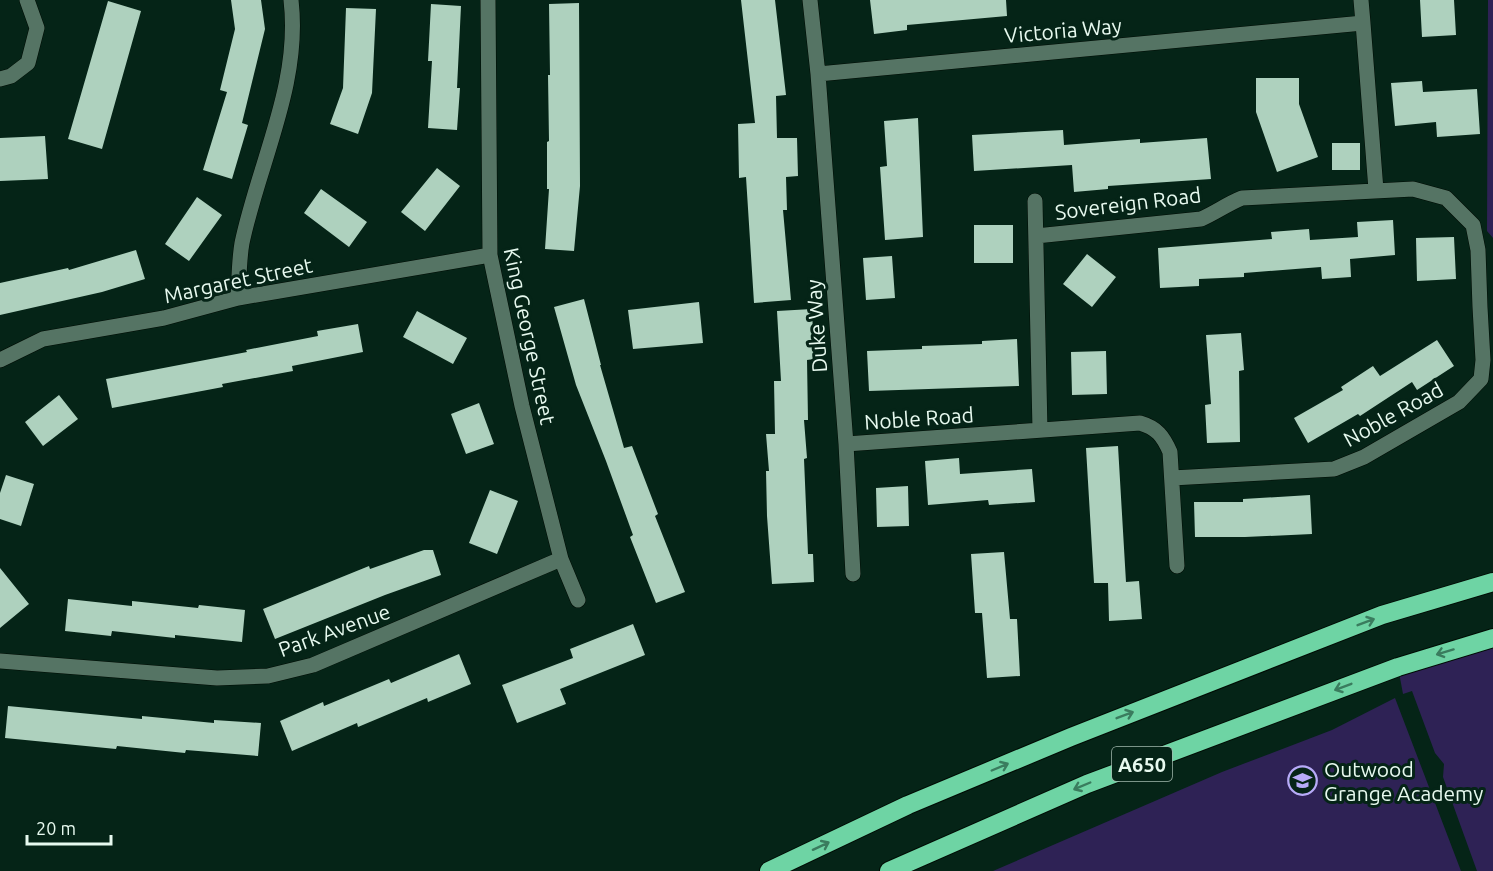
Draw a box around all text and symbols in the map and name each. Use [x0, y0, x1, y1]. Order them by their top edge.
street label: Victoria Way [1003, 13, 1123, 47]
street label: Sovereign Road [1054, 182, 1202, 224]
street label: King George Street [500, 245, 560, 427]
street label: Margaret Street [162, 253, 314, 307]
street label: Duke Way [801, 279, 831, 373]
street label: Noble Road [1339, 377, 1447, 451]
street label: Noble Road [863, 402, 975, 434]
street label: Park Avenue [275, 599, 393, 661]
one-way arrow [1356, 615, 1374, 626]
one-way arrow [1436, 647, 1455, 658]
one-way arrow [1334, 683, 1353, 694]
one-way arrow [1115, 709, 1134, 720]
road number: A650 [1112, 747, 1172, 781]
place label: Outwood Grange Academy [1324, 757, 1483, 805]
one-way arrow [990, 761, 1008, 772]
school or university icon: Outwood Grange Academy [1287, 765, 1319, 797]
one-way arrow [1074, 781, 1092, 792]
scale bar [27, 808, 111, 846]
text: 20 m [36, 818, 76, 838]
one-way arrow [812, 840, 830, 851]

